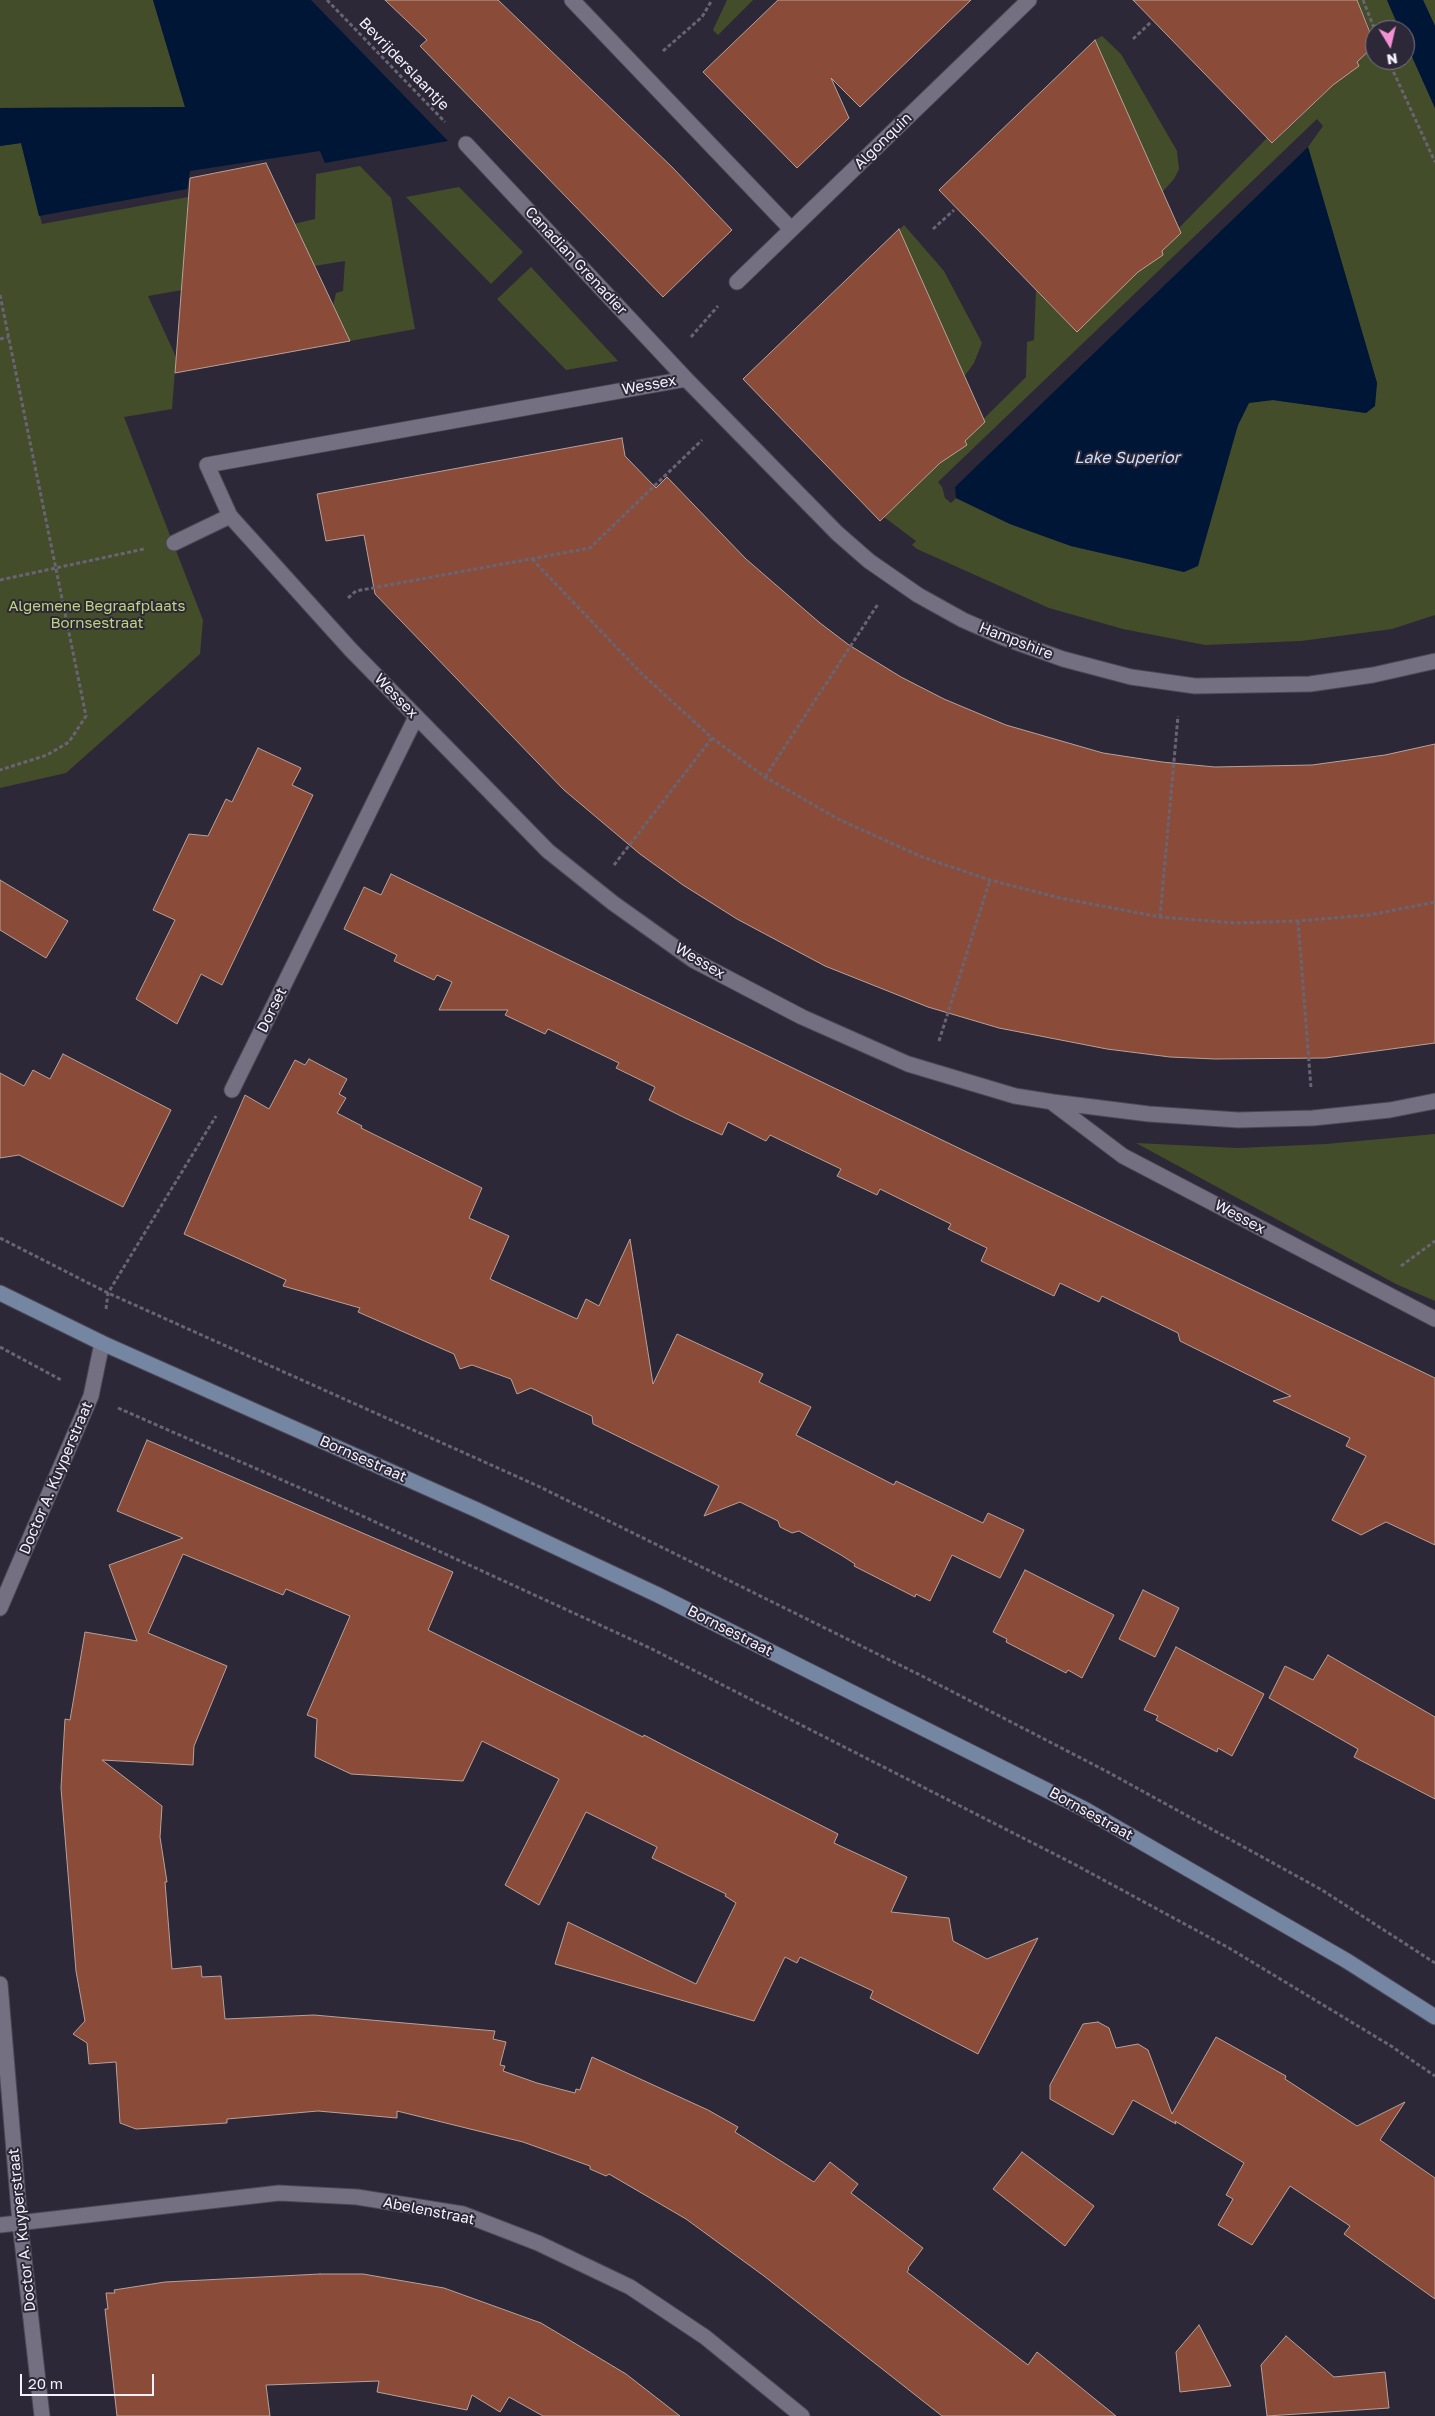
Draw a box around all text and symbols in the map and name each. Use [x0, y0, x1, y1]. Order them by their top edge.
street label: Bevrijderslaantje [355, 14, 453, 114]
north arrow [1365, 20, 1415, 70]
text: N [1386, 50, 1399, 69]
street label: Algonquin [850, 109, 916, 173]
street label: Canadian Grenadier [521, 203, 631, 319]
street label: Wessex [620, 371, 678, 399]
water label: Lake Superior [1074, 448, 1180, 468]
park label: Algemene Begraafplaats Bornsestraat [9, 597, 185, 632]
street label: Hampshire [976, 619, 1056, 663]
street label: Wessex [370, 670, 422, 722]
street label: Wessex [672, 939, 728, 983]
street label: Dorset [253, 984, 291, 1036]
street label: Wessex [1211, 1196, 1269, 1238]
street label: Doctor A. Kuyperstraat [16, 1399, 96, 1557]
street label: Bornsestraat [317, 1432, 409, 1486]
street label: Bornsestraat [684, 1602, 776, 1660]
street label: Bornsestraat [1046, 1784, 1136, 1844]
street label: Doctor A. Kuyperstraat [4, 2147, 40, 2313]
street label: Abelenstraat [382, 2193, 476, 2229]
scale bar [22, 2364, 156, 2396]
text: 20 m [28, 2374, 63, 2392]

